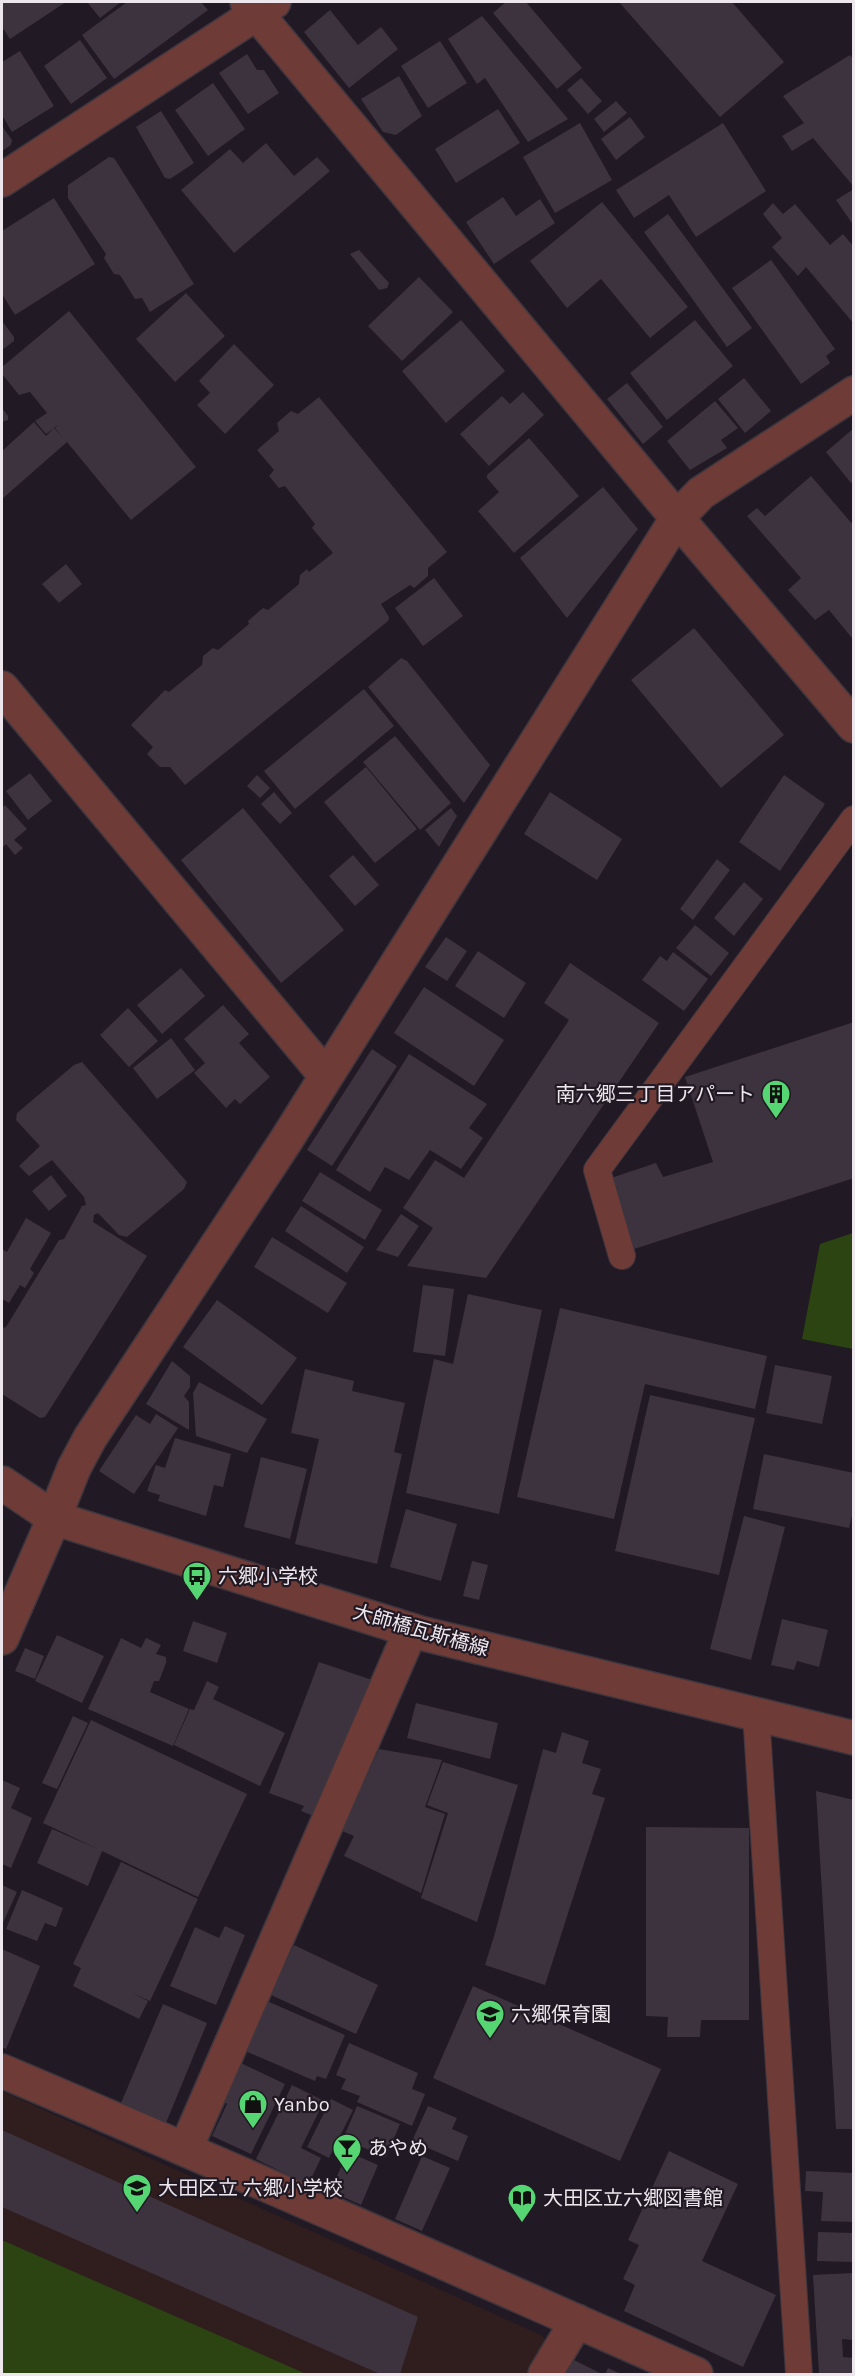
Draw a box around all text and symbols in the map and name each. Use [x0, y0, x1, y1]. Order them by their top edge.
building icon: 南六郷三丁目アパート [760, 1078, 792, 1120]
place label: 南六郷三丁目アパート [555, 1083, 755, 1106]
bus stop icon: 六郷小学校 [181, 1560, 213, 1602]
place label: 六郷小学校 [218, 1565, 318, 1588]
street label: 大師橋瓦斯橋線 [350, 1600, 491, 1661]
school or university icon: 六郷保育園 [474, 1998, 506, 2040]
place label: 六郷保育園 [511, 2003, 611, 2026]
shop icon: Yanbo [237, 2088, 269, 2130]
place label: Yanbo [274, 2093, 330, 2116]
bar icon: あやめ [331, 2132, 363, 2174]
place label: あやめ [368, 2137, 428, 2160]
school or university icon: 大田区立 六郷小学校 [121, 2172, 153, 2214]
place label: 大田区立 六郷小学校 [158, 2177, 343, 2200]
library icon: 大田区立六郷図書館 [506, 2182, 538, 2224]
place label: 大田区立六郷図書館 [543, 2187, 723, 2210]

